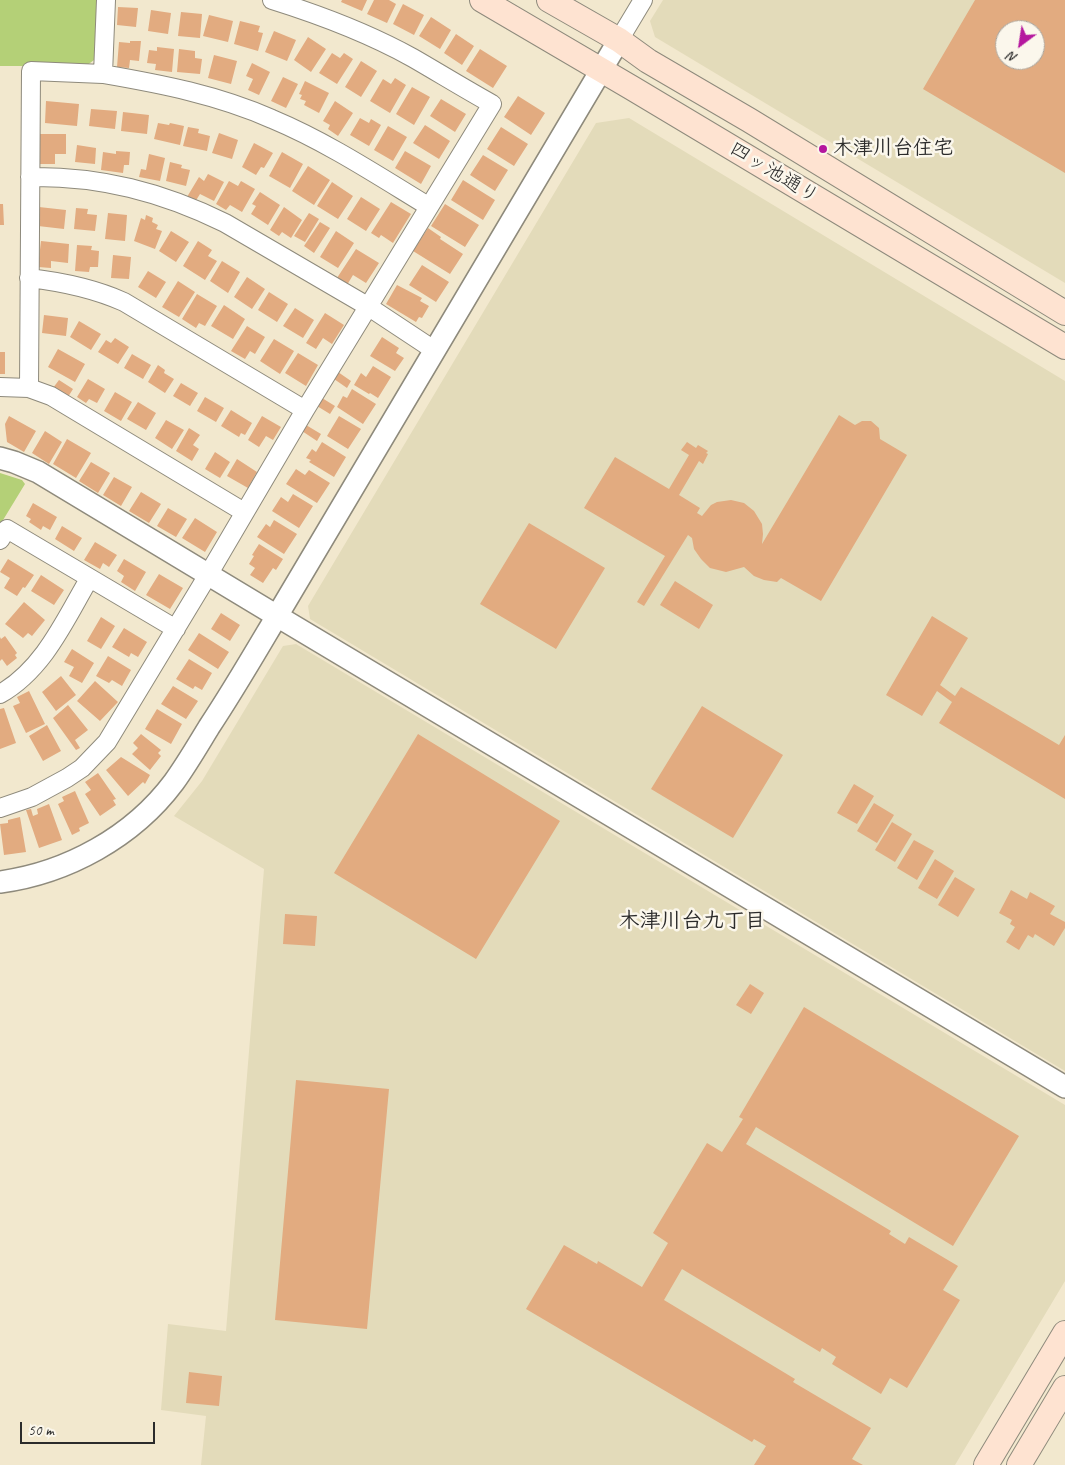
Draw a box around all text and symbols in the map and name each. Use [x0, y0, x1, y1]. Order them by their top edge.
north arrow [995, 20, 1045, 70]
text: N [1004, 48, 1021, 67]
street label: 四ッ池通り [725, 137, 823, 209]
place label: 木津川台住宅 [833, 137, 953, 161]
marker: 木津川台住宅 [817, 143, 829, 155]
district label: 木津川台九丁目 [619, 908, 765, 934]
scale bar [22, 1412, 158, 1444]
text: 50 m [28, 1421, 54, 1440]

